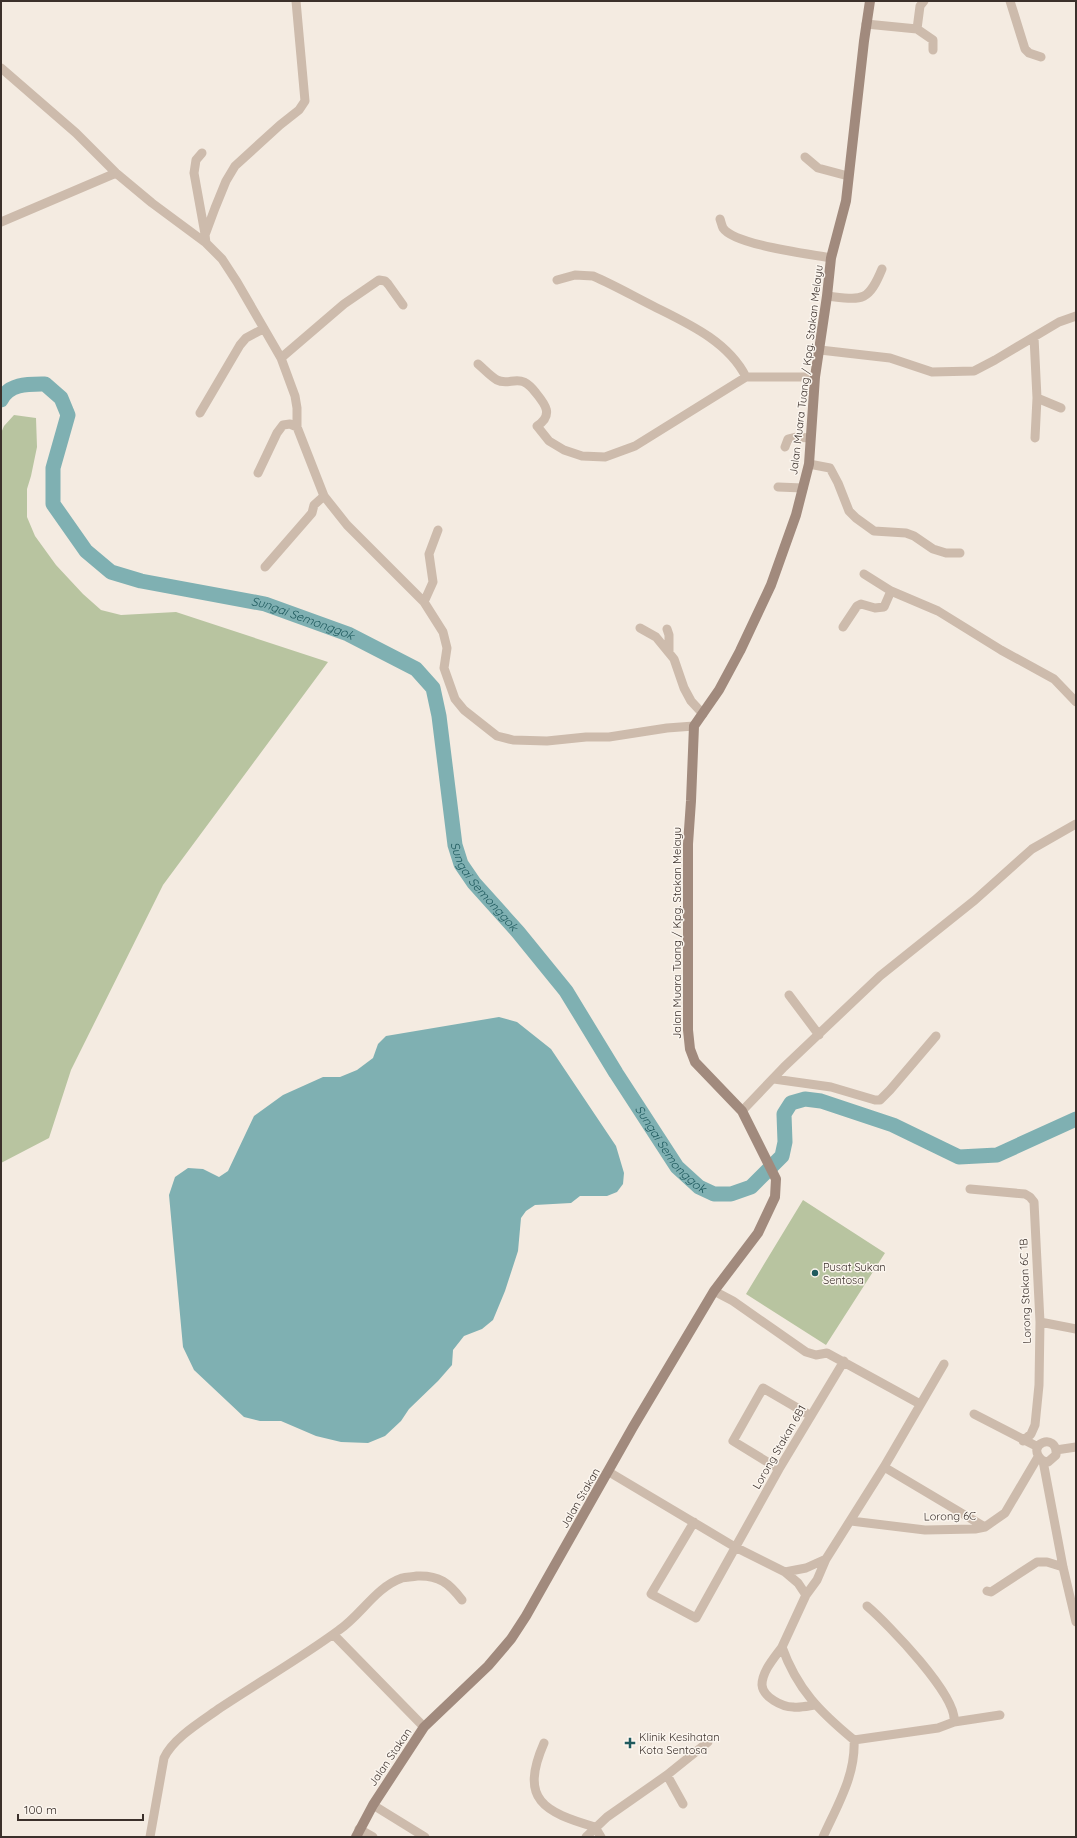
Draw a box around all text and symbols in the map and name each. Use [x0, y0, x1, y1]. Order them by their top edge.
street label: Jalan Muara Tuang / Kpg. Stakan Melayu [786, 264, 826, 476]
water label: Sungai Semonggok [250, 594, 358, 644]
street label: Jalan Muara Tuang / Kpg. Stakan Melayu [670, 827, 684, 1039]
water label: Sungai Semonggok [447, 840, 523, 935]
water label: Sungai Semonggok [632, 1102, 710, 1197]
street label: Lorong Stakan 6C 1B [1016, 1238, 1034, 1344]
place label: Pusat Sukan Sentosa [823, 1260, 886, 1287]
marker: Pusat Sukan Sentosa [810, 1268, 820, 1278]
street label: Lorong Stakan 6B1 [749, 1402, 809, 1492]
street label: Jalan Stakan [557, 1466, 603, 1530]
street label: Lorong 6C [924, 1509, 976, 1523]
street label: Jalan Stakan [365, 1725, 415, 1789]
place label: Klinik Kesihatan Kota Sentosa [639, 1730, 720, 1757]
marker: Klinik Kesihatan Kota Sentosa [624, 1737, 636, 1749]
scale bar [18, 1796, 143, 1822]
text: 100 m [24, 1802, 57, 1817]

